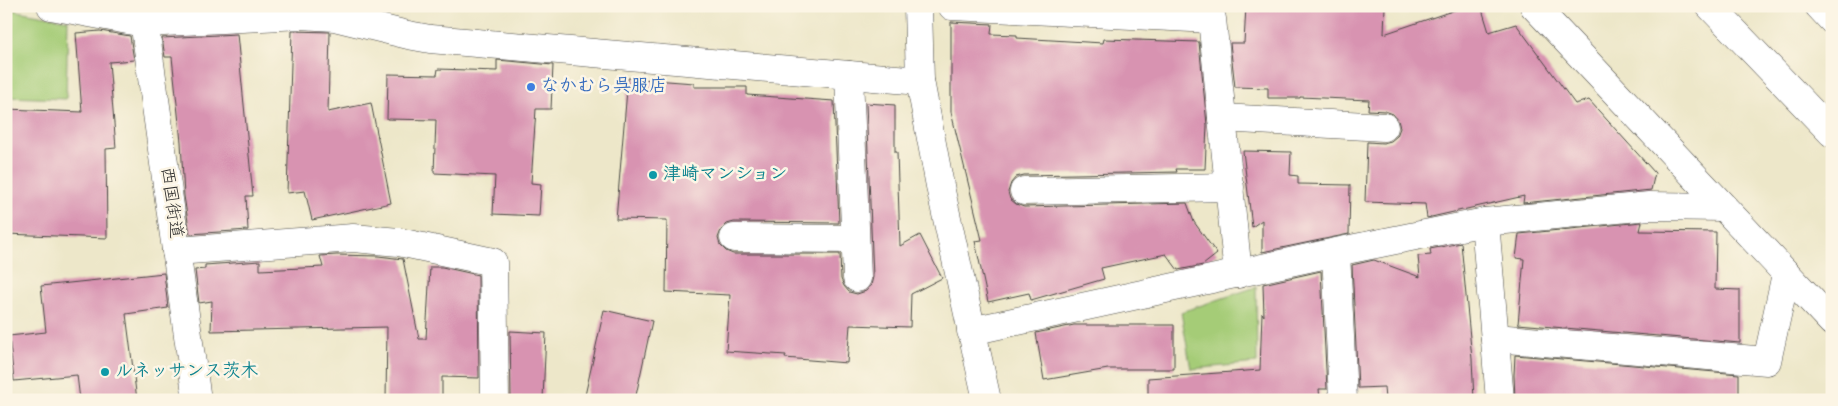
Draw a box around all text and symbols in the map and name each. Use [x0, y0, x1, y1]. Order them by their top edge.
place label: なかむら呉服店 [541, 75, 667, 100]
marker: なかむら呉服店 [525, 81, 537, 93]
place label: 津崎マンション [663, 163, 788, 188]
street label: 西国街道 [153, 166, 187, 240]
marker: 津崎マンション [647, 169, 659, 181]
place label: ルネッサンス茨木 [115, 360, 258, 385]
marker: ルネッサンス茨木 [99, 366, 111, 378]

